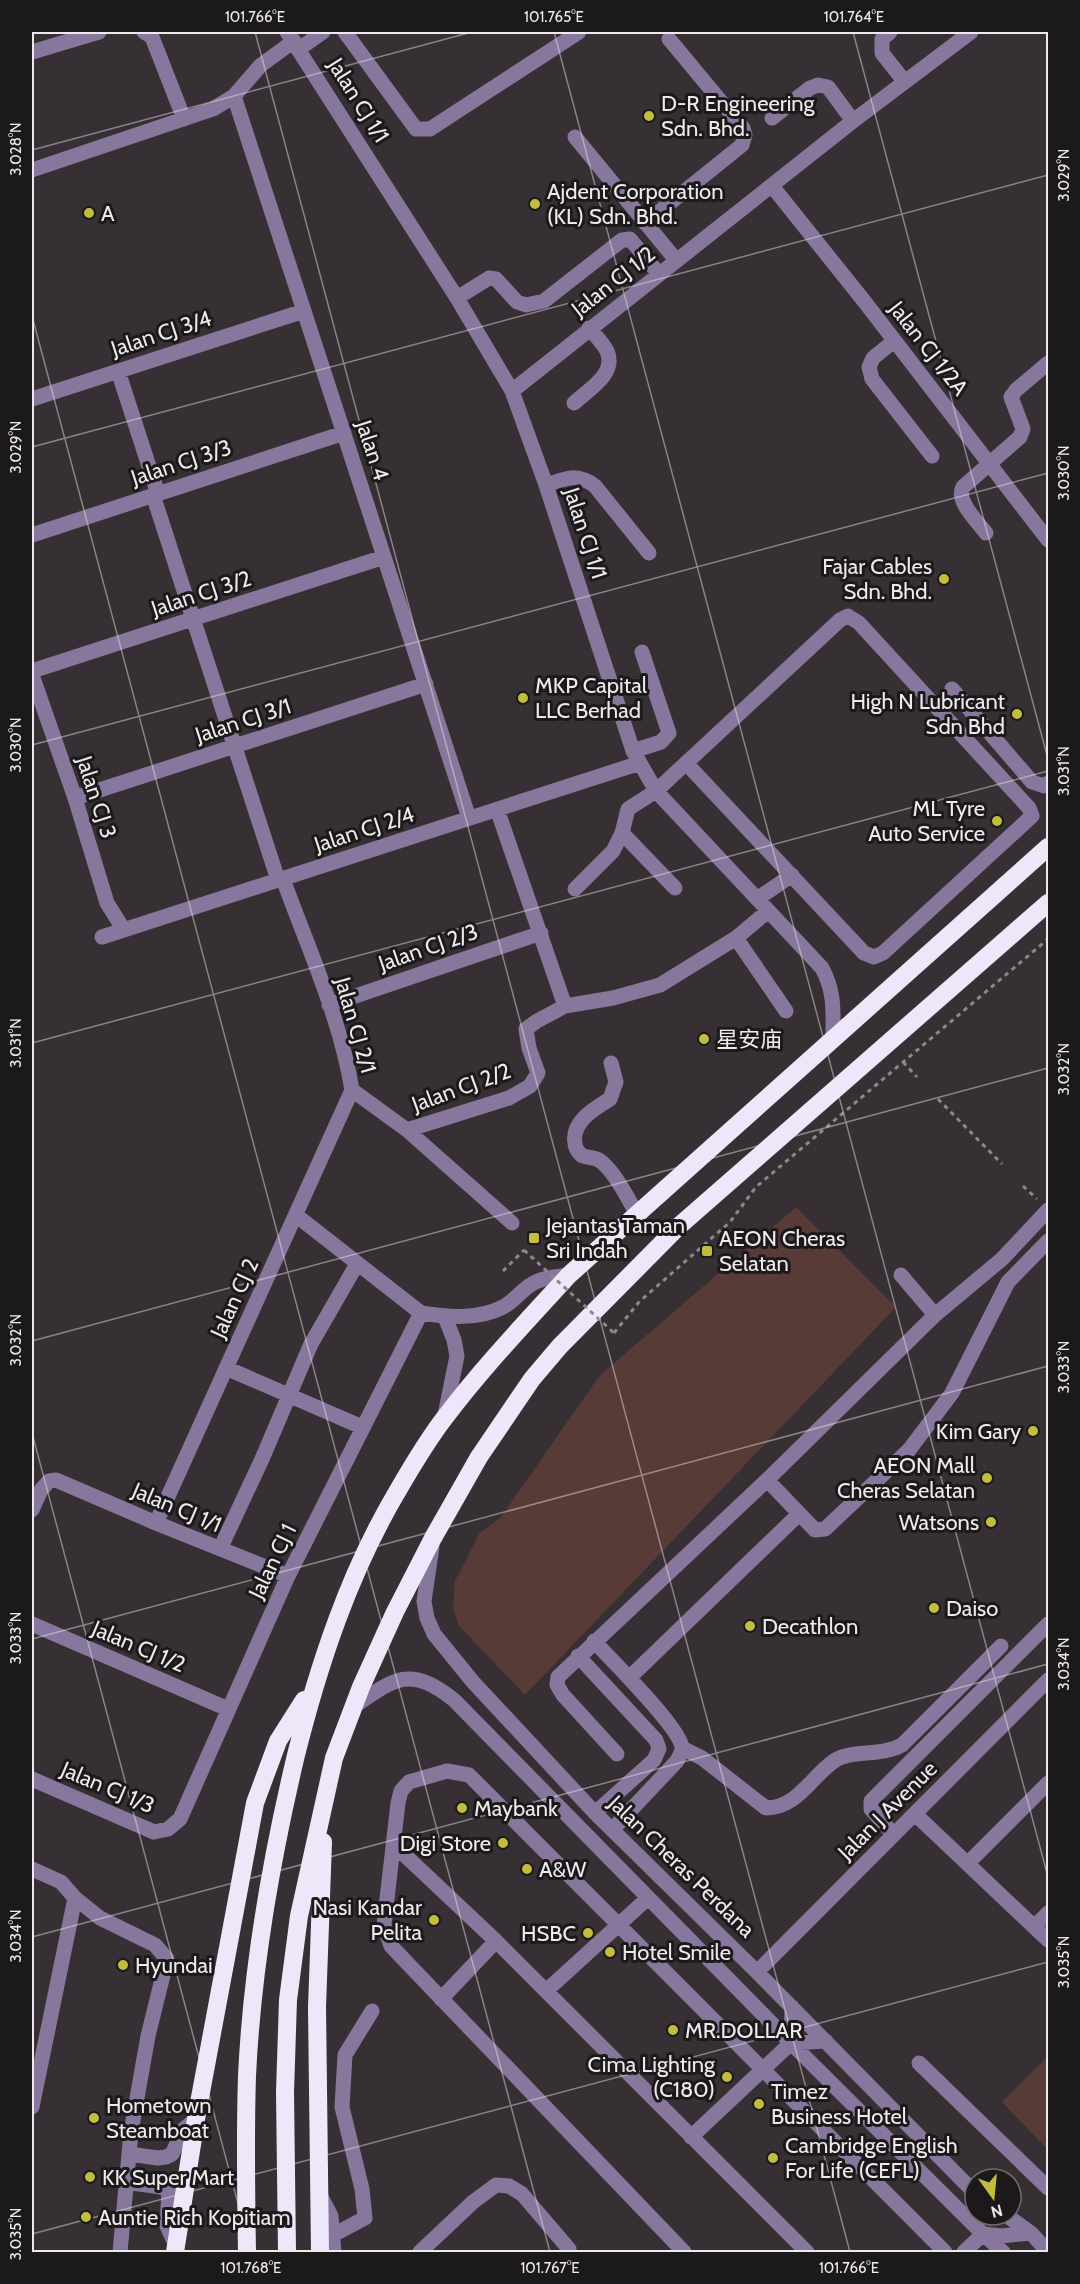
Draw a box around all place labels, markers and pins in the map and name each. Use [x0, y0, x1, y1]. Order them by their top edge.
place label: D-R Engineering Sdn. Bhd. [661, 90, 816, 142]
marker: D-R Engineering Sdn. Bhd. [642, 109, 656, 123]
place label: Ajdent Corporation (KL) Sdn. Bhd. [547, 178, 723, 230]
marker: Ajdent Corporation (KL) Sdn. Bhd. [528, 197, 542, 211]
place label: A [101, 200, 115, 227]
marker: A [82, 206, 96, 220]
place label: Fajar Cables Sdn. Bhd. [822, 553, 932, 605]
marker: Fajar Cables Sdn. Bhd. [937, 572, 951, 586]
place label: MKP Capital LLC Berhad [535, 672, 648, 724]
place label: High N Lubricant Sdn Bhd [850, 688, 1006, 740]
marker: MKP Capital LLC Berhad [516, 691, 530, 705]
marker: High N Lubricant Sdn Bhd [1010, 707, 1024, 721]
place label: ML Tyre Auto Service [868, 795, 985, 847]
marker: ML Tyre Auto Service [990, 814, 1004, 828]
place label: 星安庙 [716, 1026, 782, 1053]
marker: 星安庙 [697, 1032, 711, 1046]
place label: Jejantas Taman Sri Indah [545, 1212, 685, 1264]
place label: AEON Cheras Selatan [719, 1225, 845, 1277]
marker: Jejantas Taman Sri Indah [527, 1231, 541, 1245]
marker: AEON Cheras Selatan [700, 1244, 714, 1258]
place label: Kim Gary [936, 1418, 1021, 1445]
marker: Kim Gary [1026, 1424, 1040, 1438]
place label: AEON Mall Cheras Selatan [837, 1452, 976, 1504]
marker: AEON Mall Cheras Selatan [980, 1471, 994, 1485]
place label: Watsons [899, 1509, 979, 1536]
marker: Watsons [984, 1515, 998, 1529]
place label: Daiso [946, 1595, 998, 1622]
marker: Daiso [927, 1601, 941, 1615]
place label: Decathlon [762, 1613, 858, 1640]
marker: Decathlon [743, 1619, 757, 1633]
place label: Maybank [474, 1795, 558, 1822]
marker: Maybank [455, 1801, 469, 1815]
place label: Digi Store [400, 1830, 491, 1857]
marker: Digi Store [496, 1836, 510, 1850]
place label: A&W [539, 1856, 586, 1883]
marker: A&W [520, 1862, 534, 1876]
place label: Nasi Kandar Pelita [312, 1894, 422, 1946]
marker: Nasi Kandar Pelita [427, 1913, 441, 1927]
place label: HSBC [521, 1920, 576, 1947]
marker: HSBC [581, 1926, 595, 1940]
place label: Hotel Smile [622, 1939, 731, 1966]
marker: Hotel Smile [603, 1945, 617, 1959]
place label: Hyundai [135, 1952, 213, 1979]
marker: Hyundai [116, 1958, 130, 1972]
place label: MR.DOLLAR [685, 2017, 802, 2044]
marker: MR.DOLLAR [666, 2023, 680, 2037]
place label: Cima Lighting (C180) [588, 2051, 716, 2103]
marker: Cima Lighting (C180) [720, 2070, 734, 2084]
place label: Timez Business Hotel [771, 2078, 908, 2130]
place label: Hometown Steamboat [106, 2092, 211, 2144]
marker: Timez Business Hotel [752, 2097, 766, 2111]
marker: Hometown Steamboat [87, 2111, 101, 2125]
place label: Cambridge English For Life (CEFL) [785, 2132, 958, 2184]
marker: Cambridge English For Life (CEFL) [766, 2151, 780, 2165]
place label: KK Super Mart [102, 2164, 235, 2191]
marker: KK Super Mart [83, 2170, 97, 2184]
place label: Auntie Rich Kopitiam [98, 2204, 291, 2231]
marker: Auntie Rich Kopitiam [79, 2210, 93, 2224]

